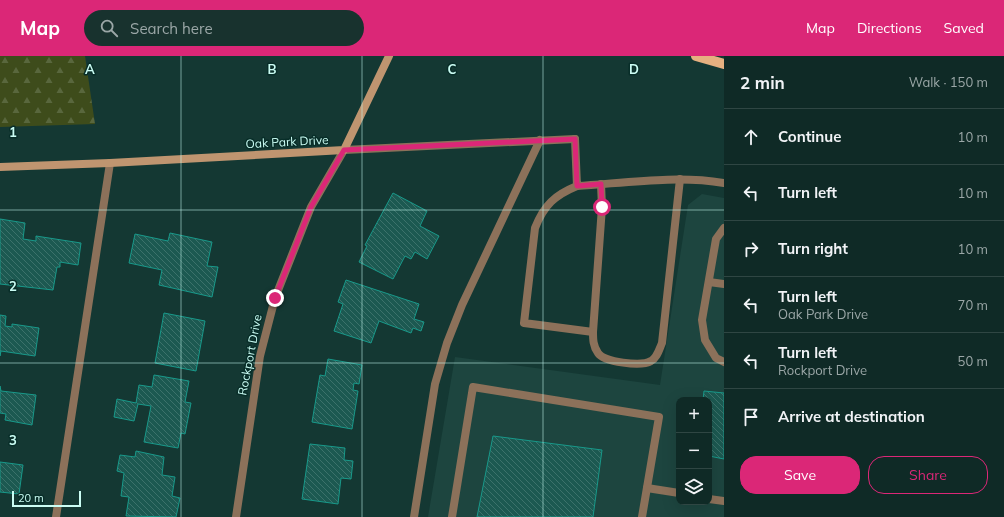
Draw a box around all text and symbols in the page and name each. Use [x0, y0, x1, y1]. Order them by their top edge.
search box [84, 10, 364, 46]
text: Map [20, 16, 60, 40]
icon: search [98, 17, 120, 39]
text: Search here [130, 19, 213, 38]
text: Map [806, 19, 835, 37]
text: Directions [857, 19, 922, 37]
text: Saved [944, 19, 984, 37]
text: A [85, 61, 95, 77]
text: B [268, 61, 277, 77]
text: C [448, 61, 457, 77]
text: D [629, 61, 639, 77]
text: 2 min [740, 72, 785, 93]
text: Walk · 150 m [909, 74, 988, 90]
text: 1 [9, 124, 17, 140]
icon: ahead [740, 126, 762, 148]
text: Continue [778, 127, 841, 146]
text: 10 m [958, 129, 988, 145]
street label: Oak Park Drive [245, 132, 329, 151]
icon: left [740, 182, 762, 204]
text: Turn left [778, 183, 837, 202]
text: 10 m [958, 185, 988, 201]
route start [593, 198, 611, 216]
icon: right [740, 238, 762, 260]
text: Turn right [778, 239, 848, 258]
text: 10 m [958, 241, 988, 257]
text: 2 [9, 278, 17, 294]
text: Turn left [778, 287, 837, 306]
route end [266, 289, 284, 307]
icon: left [740, 294, 762, 316]
text: 70 m [958, 297, 988, 313]
text: Oak Park Drive [778, 306, 868, 322]
street label: Rockport Drive [234, 313, 265, 397]
text: Turn left [778, 343, 837, 362]
icon: left [740, 350, 762, 372]
text: 50 m [958, 353, 988, 369]
text: Rockport Drive [778, 362, 867, 378]
map controls [676, 397, 712, 505]
button: + [676, 397, 712, 433]
icon: arrive [740, 406, 762, 428]
text: Arrive at destination [778, 407, 925, 426]
text: 3 [9, 432, 17, 448]
button: − [676, 433, 712, 469]
button: Save [740, 456, 860, 494]
button: Share [868, 456, 988, 494]
button: layers [676, 469, 712, 505]
scale bar [12, 489, 81, 508]
text: 20 m [18, 491, 44, 505]

